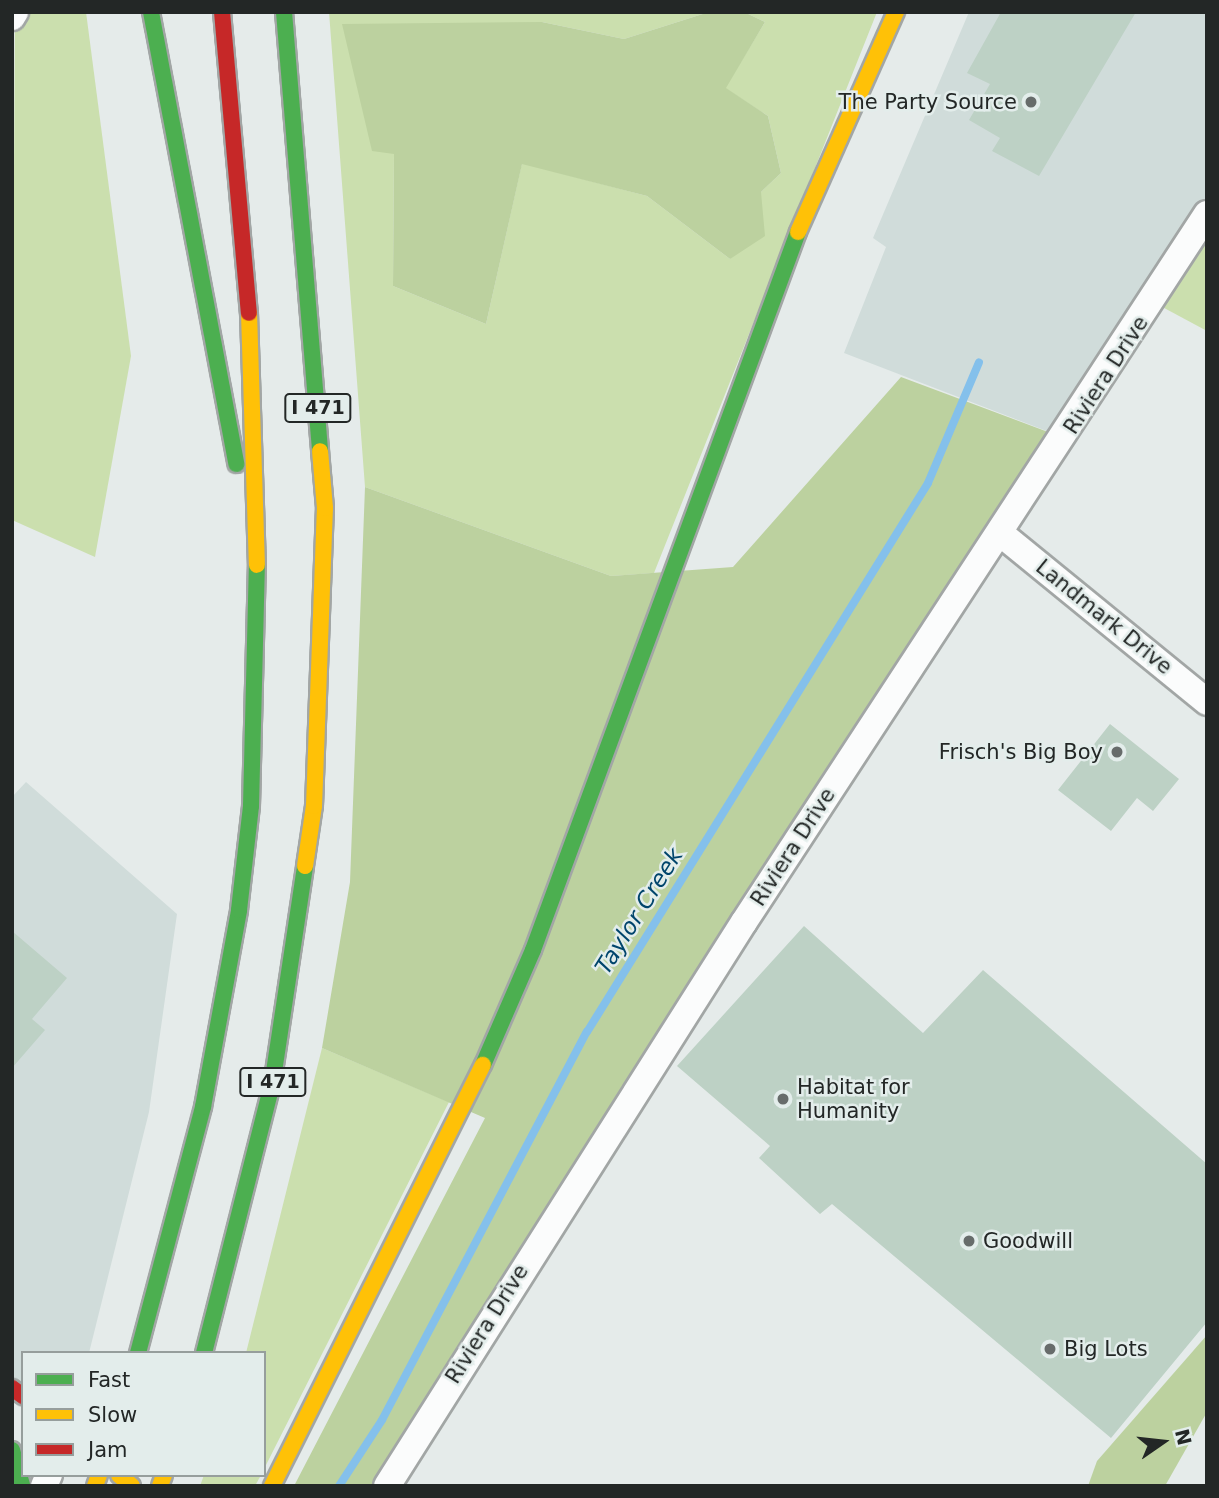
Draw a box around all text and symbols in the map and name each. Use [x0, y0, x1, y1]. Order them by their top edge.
place label: The Party Source [839, 89, 1017, 115]
marker: The Party Source [1023, 94, 1039, 110]
street label: Riviera Drive [1058, 311, 1154, 439]
road number: I 471 [283, 392, 353, 424]
street label: Landmark Drive [1031, 554, 1177, 680]
place label: Frisch's Big Boy [939, 739, 1103, 765]
marker: Frisch's Big Boy [1109, 744, 1125, 760]
street label: Riviera Drive [745, 783, 841, 911]
water label: Taylor Creek [589, 843, 689, 979]
road number: I 471 [238, 1066, 308, 1098]
place label: Habitat for Humanity [797, 1074, 910, 1124]
marker: Habitat for Humanity [775, 1091, 791, 1107]
place label: Goodwill [983, 1228, 1073, 1254]
marker: Goodwill [961, 1233, 977, 1249]
street label: Riviera Drive [440, 1260, 534, 1388]
place label: Big Lots [1064, 1336, 1148, 1362]
marker: Big Lots [1042, 1341, 1058, 1357]
legend [21, 1351, 266, 1477]
text: Fast [88, 1368, 130, 1392]
text: Slow [88, 1403, 137, 1427]
north arrow [1128, 1407, 1198, 1477]
text: N [1171, 1427, 1196, 1447]
text: Jam [88, 1438, 128, 1462]

